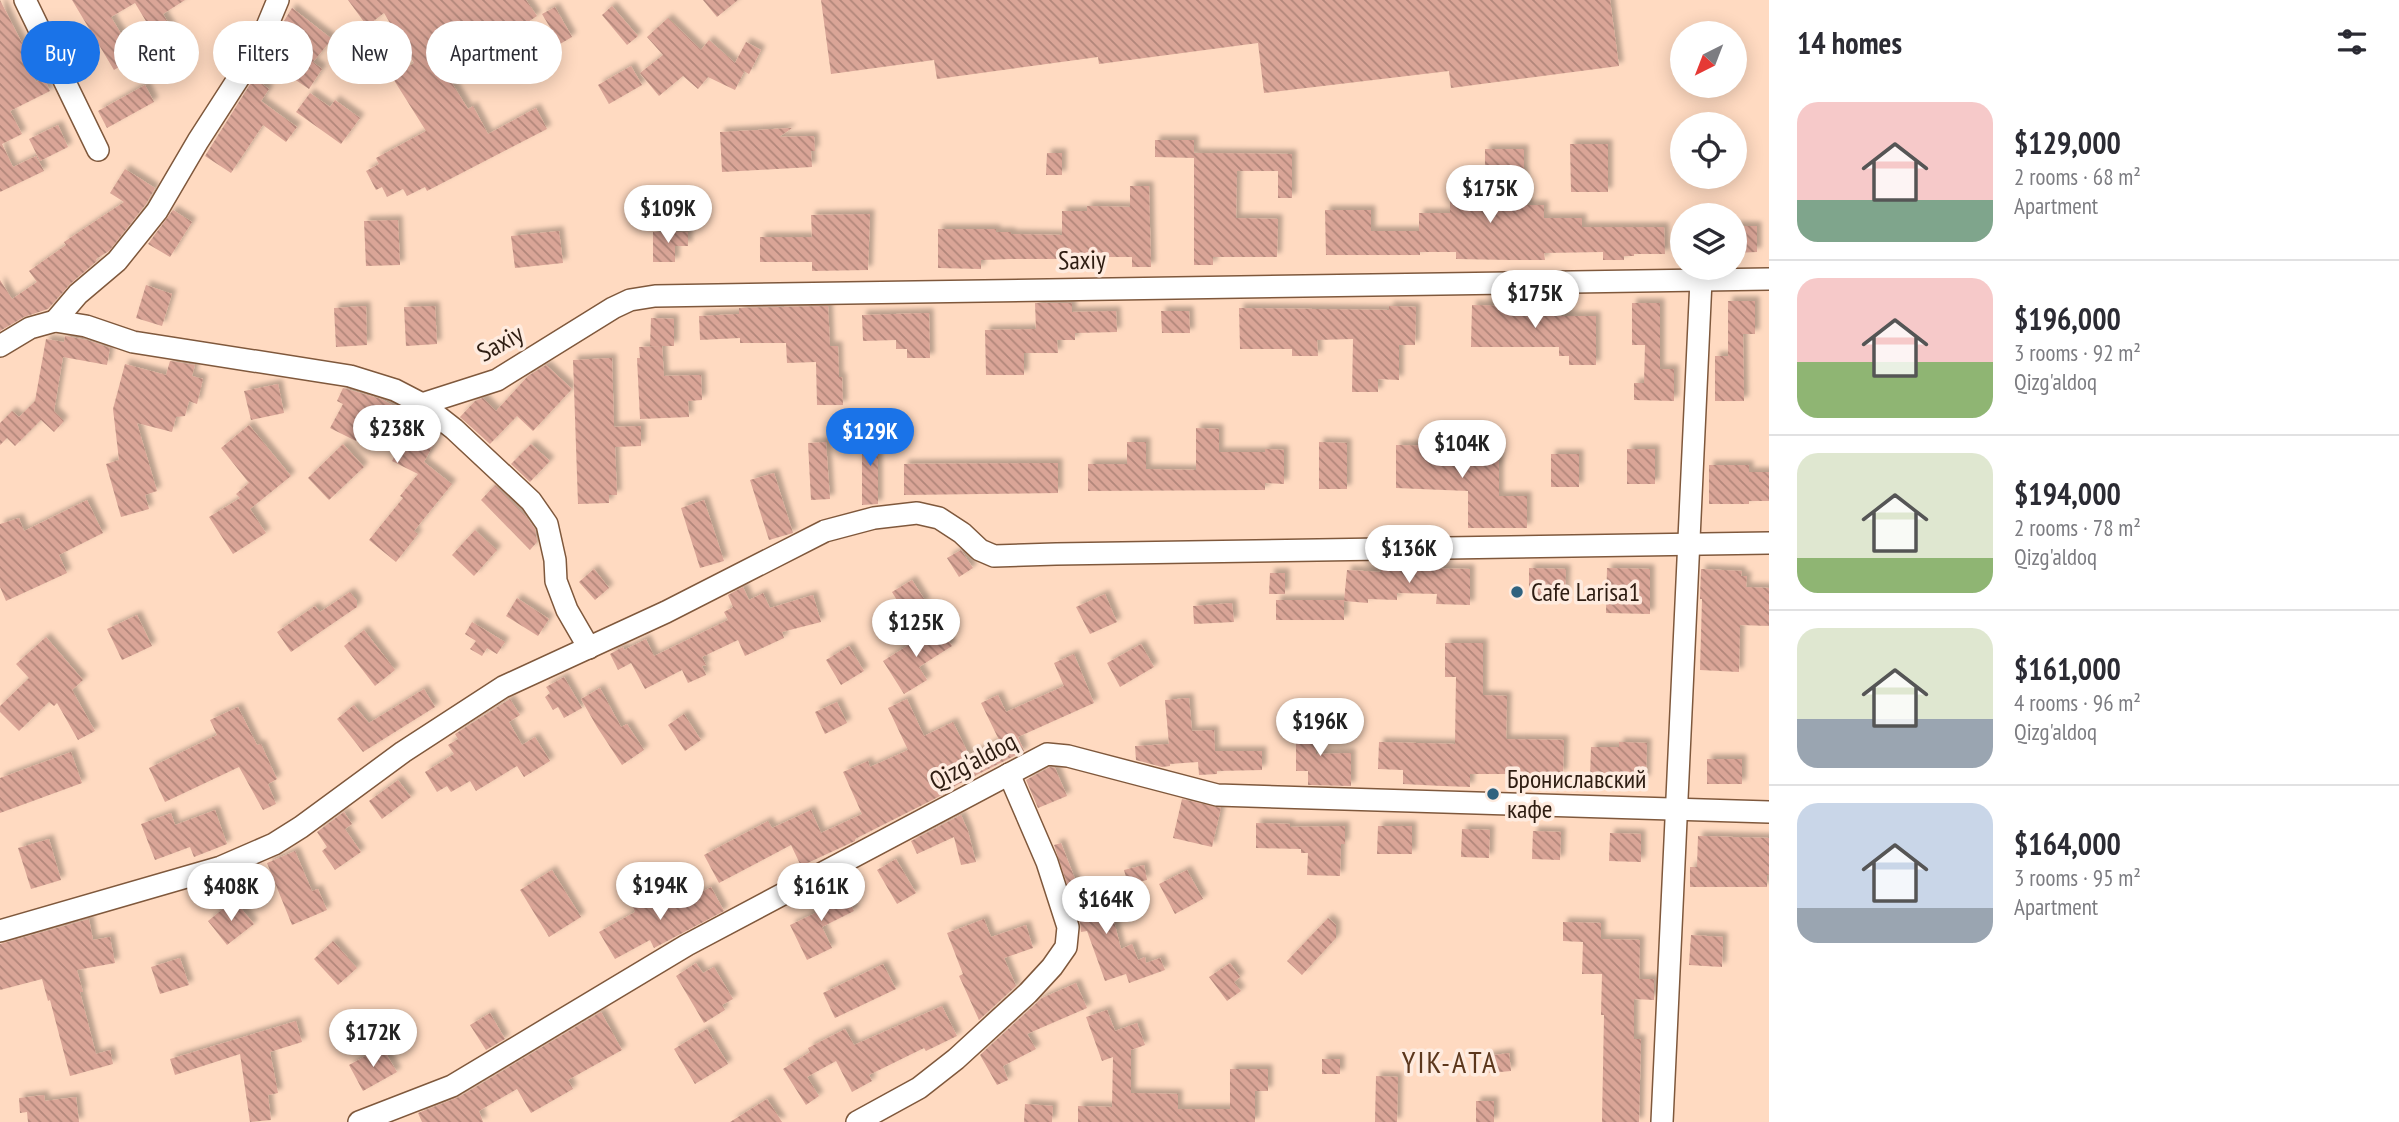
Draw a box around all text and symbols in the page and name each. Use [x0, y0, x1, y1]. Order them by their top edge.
chip: Buy [21, 21, 100, 84]
chip: Rent [114, 21, 199, 84]
chip: Filters [213, 21, 313, 84]
chip: New [327, 21, 412, 84]
chip: Apartment [426, 21, 562, 84]
north arrow [1670, 21, 1746, 98]
map controls [1670, 21, 1747, 280]
text: 14 homes [1797, 23, 1902, 62]
icon: filters [2333, 23, 2371, 61]
button: locate [1670, 112, 1747, 189]
text: $129,000 [2014, 123, 2121, 162]
icon: home [1853, 130, 1937, 214]
text: 2 rooms · 68 m² [2014, 162, 2141, 191]
pin: $175K [1441, 166, 1539, 225]
text: $175K [1462, 173, 1518, 202]
pin: $109K [619, 186, 717, 245]
text: Apartment [2014, 191, 2098, 220]
text: $109K [640, 193, 696, 222]
button: layers [1670, 203, 1747, 280]
street label: Saxiy [1058, 243, 1106, 276]
pin: $175K [1486, 270, 1584, 330]
text: $175K [1507, 278, 1563, 307]
text: $196,000 [2014, 299, 2121, 338]
icon: home [1853, 306, 1937, 390]
street label: Saxiy [471, 316, 529, 369]
text: 3 rooms · 92 m² [2014, 338, 2141, 367]
text: Qizg'aldoq [2014, 367, 2097, 396]
pin: $238K [348, 406, 446, 465]
pin: $129K [821, 408, 919, 468]
text: $238K [369, 413, 425, 442]
text: $129K [842, 416, 898, 445]
pin: $104K [1413, 420, 1511, 480]
text: $104K [1434, 428, 1490, 457]
text: $194,000 [2014, 474, 2121, 513]
icon: home [1853, 481, 1937, 565]
text: 2 rooms · 78 m² [2014, 513, 2141, 542]
pin: $136K [1360, 526, 1458, 585]
text: $136K [1381, 533, 1437, 562]
text: Qizg'aldoq [2014, 542, 2097, 571]
place label: Cafe Larisa1 [1531, 575, 1640, 608]
marker: Cafe Larisa1 [1509, 584, 1525, 600]
pin: $125K [867, 600, 965, 659]
text: $125K [888, 607, 944, 636]
text: $161,000 [2014, 649, 2121, 688]
icon: home [1853, 656, 1937, 740]
text: 4 rooms · 96 m² [2014, 688, 2141, 717]
pin: $196K [1271, 698, 1369, 758]
text: $196K [1292, 706, 1348, 735]
text: Qizg'aldoq [2014, 717, 2097, 746]
street label: Qizg'aldoq [924, 724, 1022, 797]
place label: Брониславский кафе [1507, 762, 1647, 825]
marker: Брониславский кафе [1485, 786, 1501, 802]
text: $164,000 [2014, 824, 2121, 863]
icon: home [1853, 831, 1937, 915]
pin: $194K [611, 862, 709, 922]
text: 3 rooms · 95 m² [2014, 863, 2141, 892]
pin: $408K [182, 864, 280, 923]
pin: $161K [772, 864, 870, 923]
text: $194K [632, 870, 688, 899]
text: $408K [203, 871, 259, 900]
text: $161K [793, 871, 849, 900]
pin: $164K [1057, 876, 1155, 936]
text: $164K [1078, 884, 1134, 913]
text: Apartment [2014, 892, 2098, 921]
pin: $172K [324, 1010, 422, 1069]
text: $172K [345, 1017, 401, 1046]
district label: YIK-АTA [1402, 1042, 1498, 1081]

